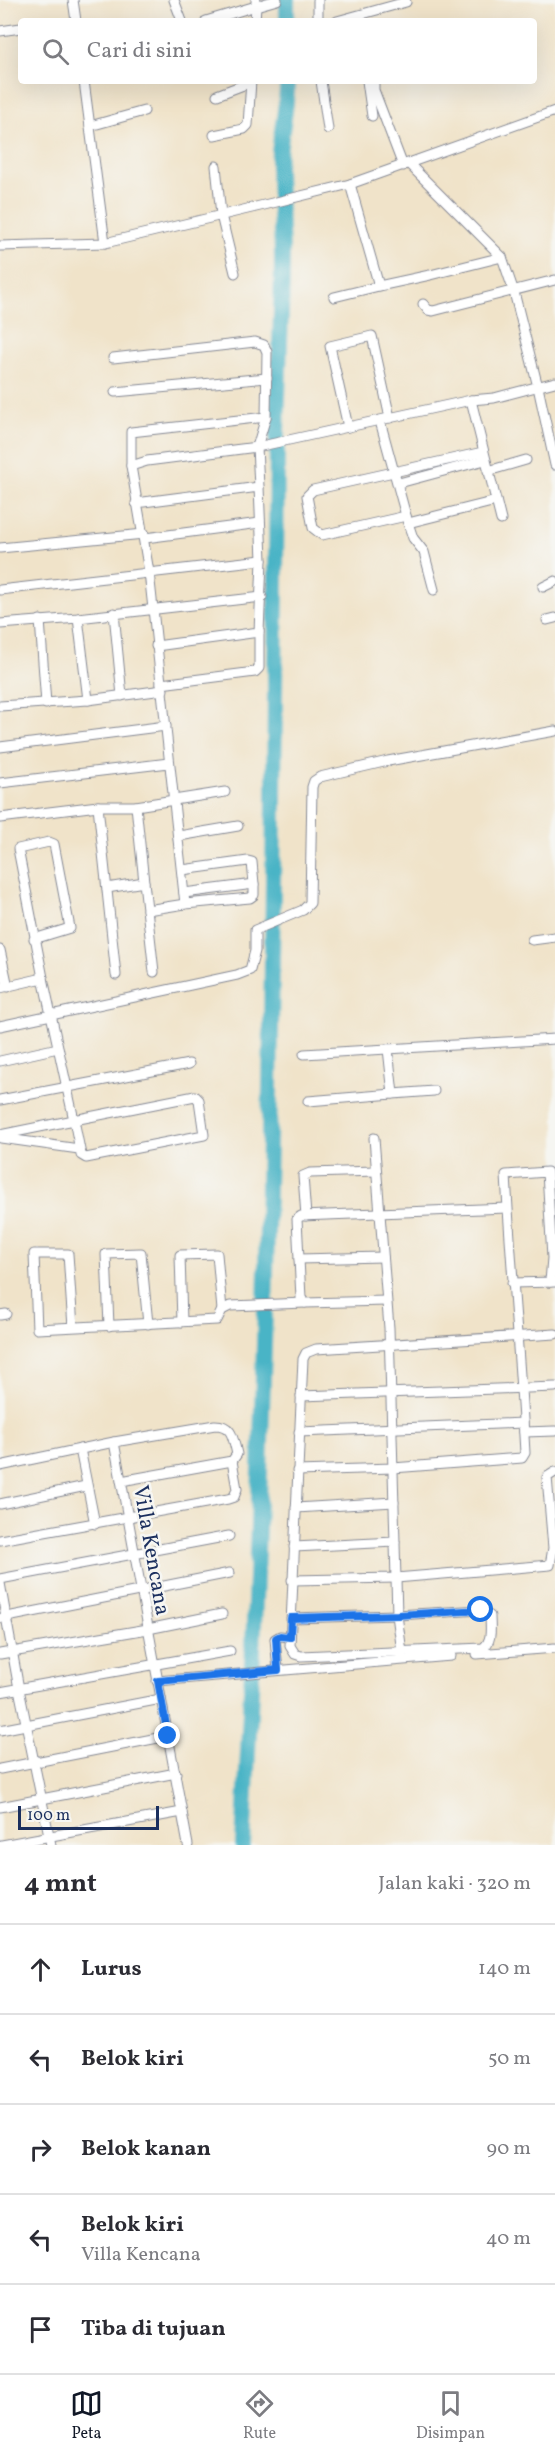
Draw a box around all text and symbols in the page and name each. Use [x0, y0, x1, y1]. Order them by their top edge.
search box [18, 18, 537, 84]
icon: search [39, 35, 72, 68]
text: Cari di sini [87, 36, 192, 67]
street label: Villa Kencana [124, 1483, 177, 1618]
route start [467, 1596, 493, 1622]
route end [154, 1722, 180, 1748]
scale bar [18, 1803, 159, 1830]
text: 100 m [27, 1805, 70, 1827]
text: 4 mnt [24, 1866, 97, 1902]
text: Jalan kaki · 320 m [378, 1870, 531, 1898]
icon: ahead [24, 1953, 57, 1986]
text: Lurus [81, 1954, 142, 1985]
text: 140 m [478, 1955, 531, 1983]
icon: left [24, 2043, 57, 2076]
text: Belok kiri [81, 2044, 184, 2075]
text: 50 m [488, 2045, 531, 2073]
icon: right [24, 2133, 57, 2166]
text: Belok kanan [81, 2134, 211, 2165]
text: 90 m [487, 2135, 531, 2163]
text: Belok kiri [81, 2210, 184, 2241]
icon: left [24, 2223, 57, 2256]
text: 40 m [486, 2225, 531, 2253]
text: Villa Kencana [81, 2241, 201, 2269]
icon: arrive [24, 2313, 57, 2346]
text: Tiba di tujuan [81, 2314, 226, 2345]
tab: Peta [70, 2387, 103, 2445]
tab: Rute [243, 2387, 276, 2445]
tab: Disimpan [416, 2387, 485, 2445]

